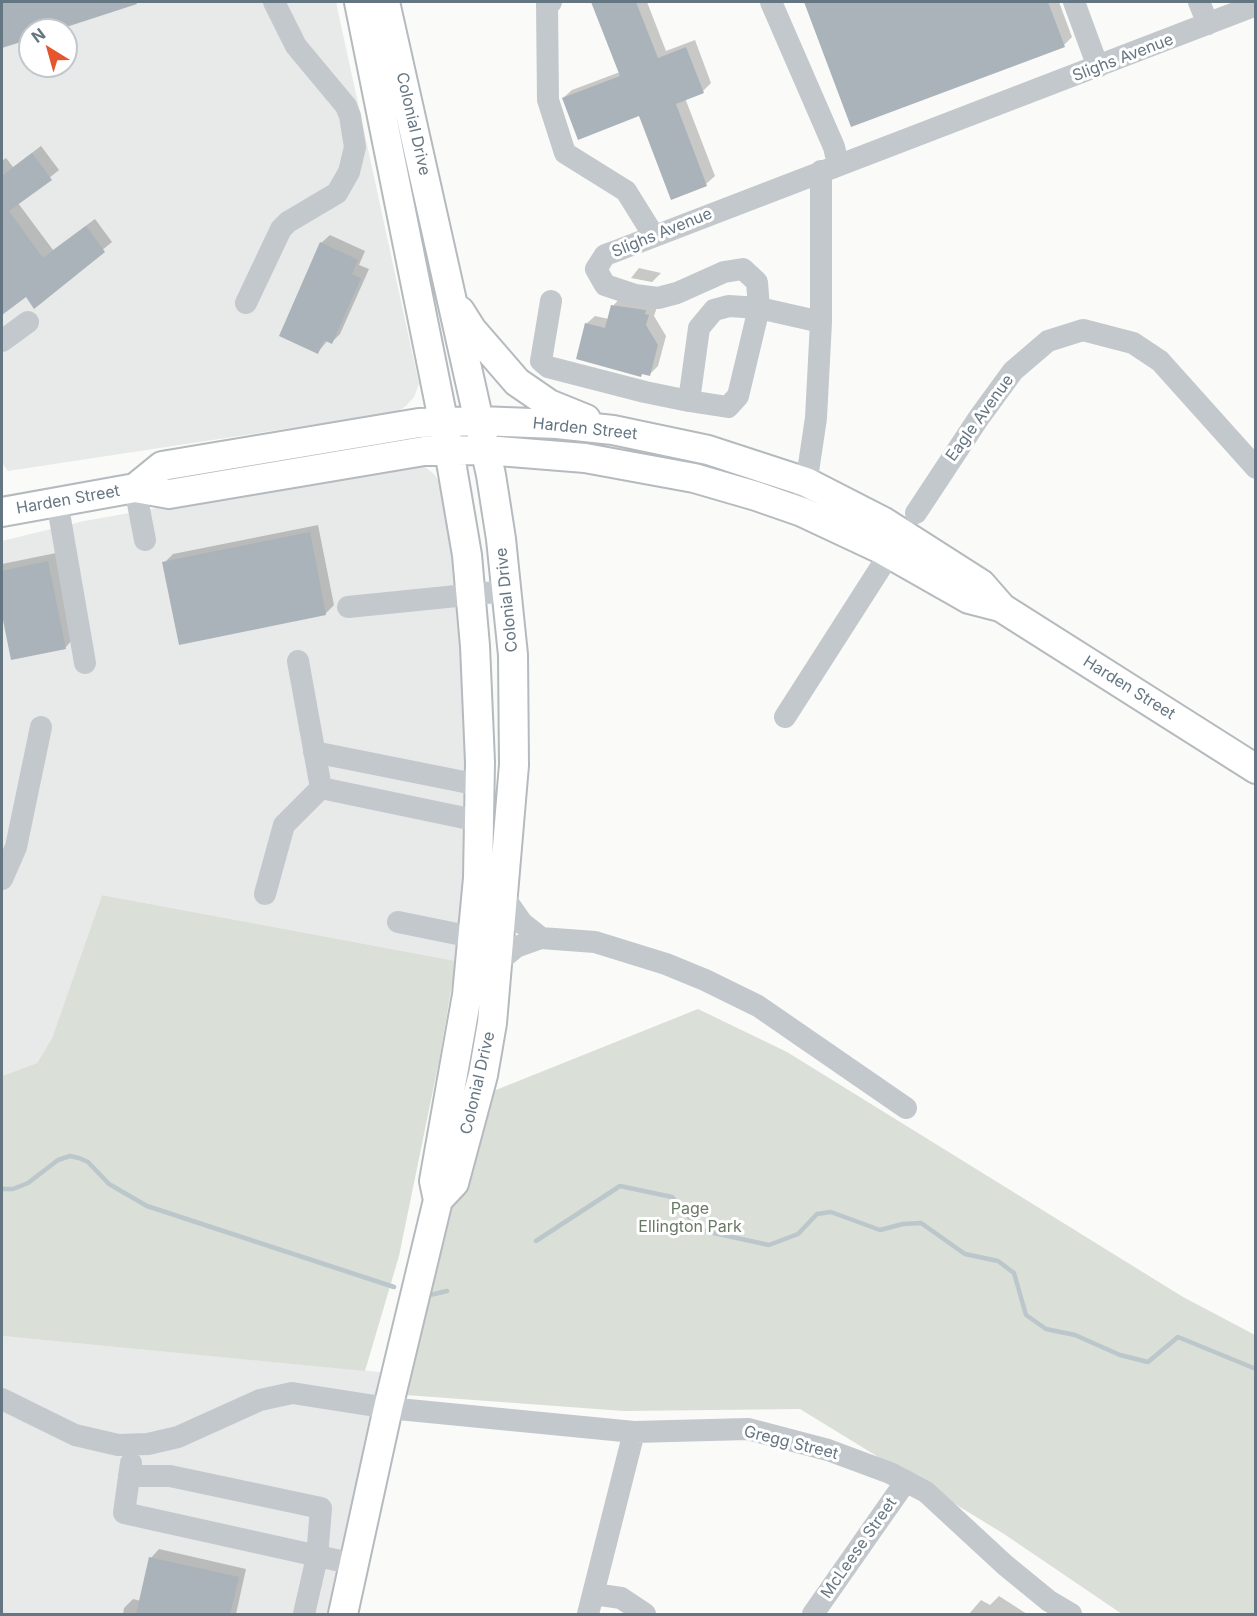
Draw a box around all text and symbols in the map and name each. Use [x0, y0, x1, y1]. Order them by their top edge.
north arrow [18, 18, 78, 78]
text: N [27, 24, 49, 47]
street label: Slighs Avenue [1070, 30, 1176, 86]
street label: Colonial Drive [392, 71, 434, 177]
street label: Slighs Avenue [609, 204, 715, 262]
street label: Eagle Avenue [942, 371, 1018, 465]
street label: Harden Street [532, 414, 638, 444]
street label: Harden Street [15, 481, 121, 519]
street label: Colonial Drive [492, 547, 522, 653]
street label: Harden Street [1079, 652, 1179, 724]
street label: Colonial Drive [457, 1030, 499, 1136]
park label: Page Ellington Park [638, 1199, 742, 1237]
street label: Gregg Street [742, 1422, 840, 1464]
street label: McLeese Street [817, 1494, 901, 1602]

